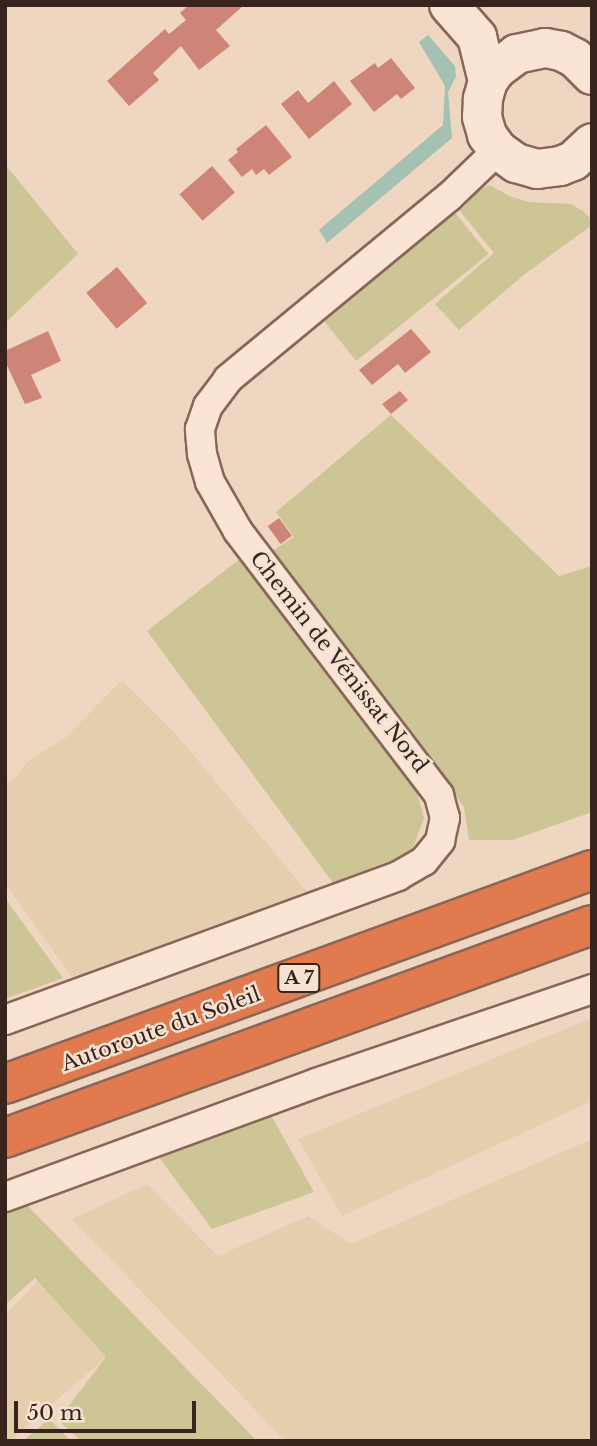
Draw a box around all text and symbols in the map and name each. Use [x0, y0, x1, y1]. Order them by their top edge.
street label: Chemin de Vénissat Nord [244, 546, 434, 778]
road number: A 7 [276, 962, 322, 994]
street label: Autoroute du Soleil [58, 981, 264, 1077]
scale bar [18, 1386, 200, 1430]
text: 50 m [27, 1400, 82, 1426]

